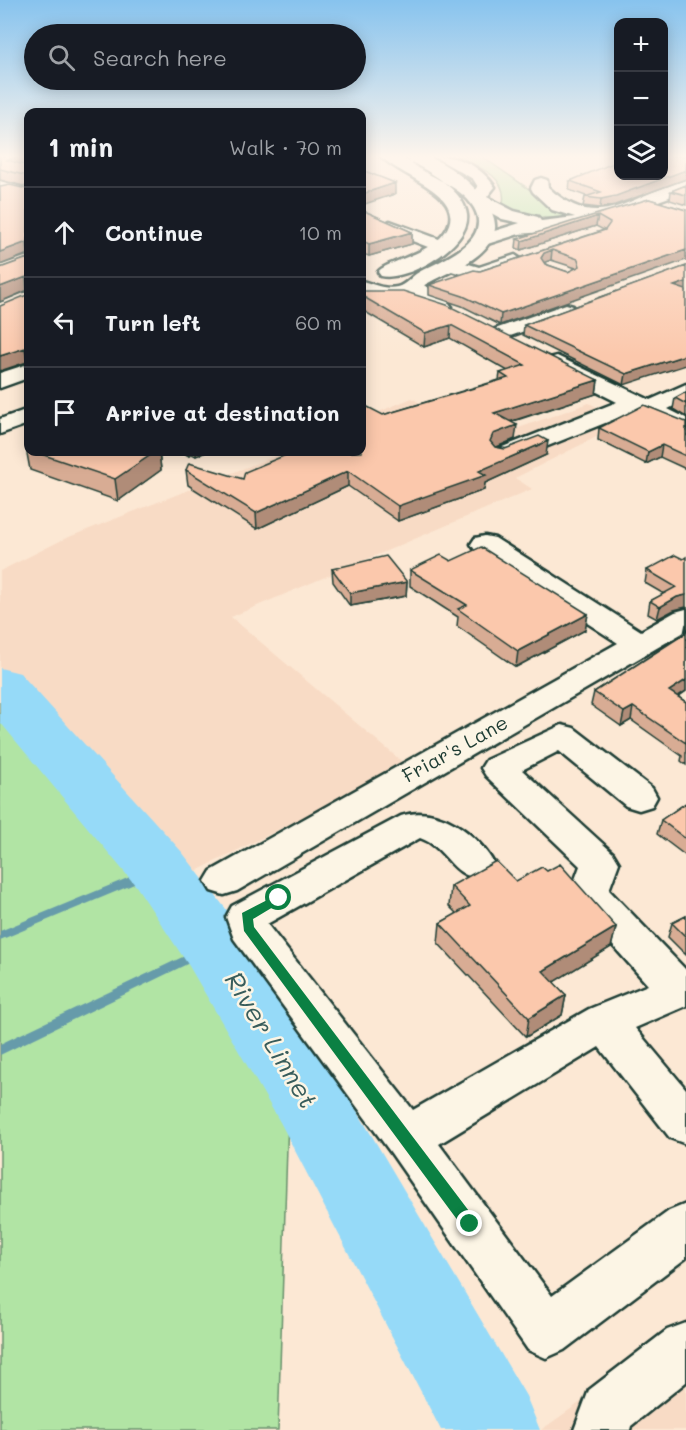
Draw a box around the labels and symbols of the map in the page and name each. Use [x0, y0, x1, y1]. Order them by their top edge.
street label: Friar's Lane [397, 708, 512, 788]
route start [265, 884, 291, 910]
water label: River Linnet [218, 965, 326, 1114]
route end [456, 1210, 482, 1236]

